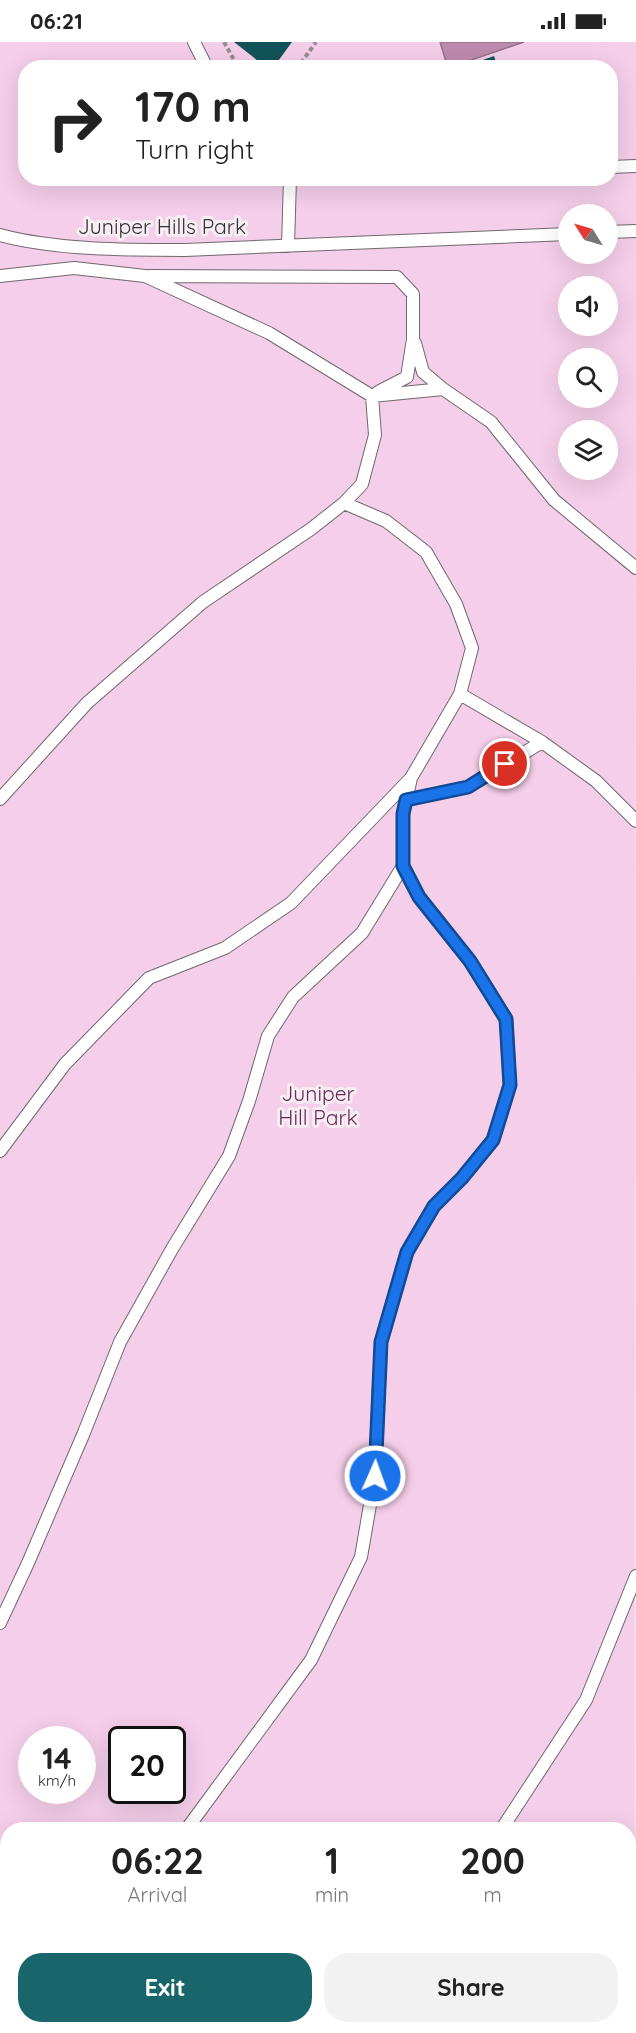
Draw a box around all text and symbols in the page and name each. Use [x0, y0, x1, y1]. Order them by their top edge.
text: 06:21 [30, 7, 83, 35]
text: 170 m [135, 80, 251, 133]
icon: right [36, 84, 114, 162]
text: Turn right [135, 132, 254, 166]
north arrow [558, 204, 618, 264]
map controls [558, 204, 618, 480]
street label: Juniper Hills Park [78, 213, 246, 239]
button: sound [558, 276, 618, 336]
button: search [558, 348, 618, 408]
button: layers [558, 420, 618, 480]
pin [479, 738, 530, 789]
icon: arrive [488, 747, 521, 780]
park label: Juniper Hill Park [278, 1080, 358, 1130]
position arrow [343, 1444, 407, 1508]
speed limit sign: 20 [108, 1726, 186, 1804]
text: 14 [42, 1739, 72, 1777]
text: km/h [38, 1771, 76, 1790]
text: 06:22 [111, 1838, 204, 1883]
text: 1 [325, 1838, 339, 1883]
text: 200 [460, 1838, 525, 1883]
text: Arrival [128, 1882, 187, 1907]
text: min [315, 1882, 349, 1907]
text: m [483, 1882, 502, 1907]
button: Exit [18, 1953, 312, 2022]
button: Share [324, 1953, 618, 2022]

